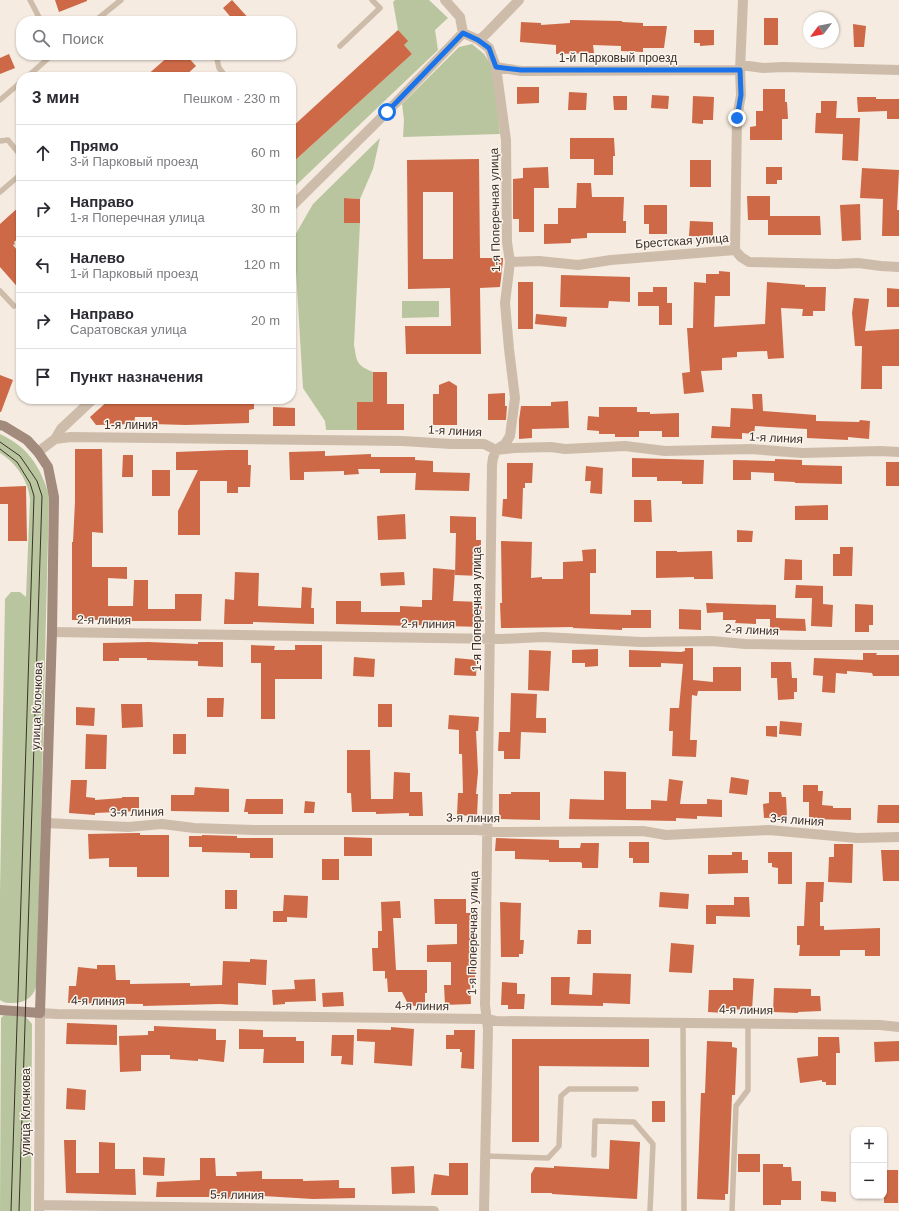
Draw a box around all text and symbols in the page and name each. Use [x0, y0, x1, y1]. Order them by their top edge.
north arrow [803, 12, 839, 48]
search box [16, 16, 296, 60]
icon: search [30, 27, 52, 49]
text: Поиск [62, 30, 104, 47]
street label: 1-й Парковый проезд [559, 51, 677, 65]
text: 3 мин [32, 88, 79, 107]
text: Пешком · 230 m [183, 91, 280, 106]
route start [378, 103, 396, 121]
route end [728, 109, 746, 127]
text: Прямо [70, 137, 119, 154]
icon: ahead [32, 142, 54, 164]
text: 60 m [251, 145, 280, 160]
street label: 1-я Поперечная улица [487, 147, 503, 272]
text: 3-й Парковый проезд [70, 154, 198, 169]
text: Направо [70, 193, 134, 210]
icon: right [32, 198, 54, 220]
text: 30 m [251, 201, 280, 216]
text: 1-я Поперечная улица [70, 210, 205, 225]
street label: Брестская улица [635, 231, 729, 251]
text: Налево [70, 249, 125, 266]
icon: left [32, 254, 54, 276]
text: 120 m [244, 257, 280, 272]
text: 1-й Парковый проезд [70, 266, 198, 281]
text: Направо [70, 305, 134, 322]
icon: right [32, 310, 54, 332]
text: 20 m [251, 313, 280, 328]
text: Саратовская улица [70, 322, 187, 337]
icon: arrive [32, 366, 54, 388]
text: Пункт назначения [70, 368, 203, 385]
street label: 1-я линия [104, 418, 158, 432]
street label: 1-я линия [428, 423, 482, 439]
street label: 1-я линия [749, 430, 803, 446]
street label: 1-я Поперечная улица [470, 547, 484, 671]
street label: 2-я линия [77, 613, 131, 627]
street label: 2-я линия [401, 617, 455, 631]
street label: 2-я линия [725, 622, 779, 638]
street label: улица Клочкова [28, 661, 46, 750]
street label: 3-я линия [110, 805, 164, 819]
street label: 3-я линия [446, 811, 500, 825]
street label: 3-я линия [770, 811, 824, 829]
street label: 1-я Поперечная улица [465, 870, 481, 995]
street label: 4-я линия [71, 994, 125, 1008]
street label: 4-я линия [395, 999, 449, 1013]
street label: 4-я линия [719, 1003, 773, 1017]
street label: улица Клочкова [19, 1068, 33, 1156]
map controls [851, 1127, 887, 1199]
button: + [851, 1127, 887, 1163]
button: − [851, 1163, 887, 1199]
street label: 5-я линия [210, 1188, 264, 1202]

